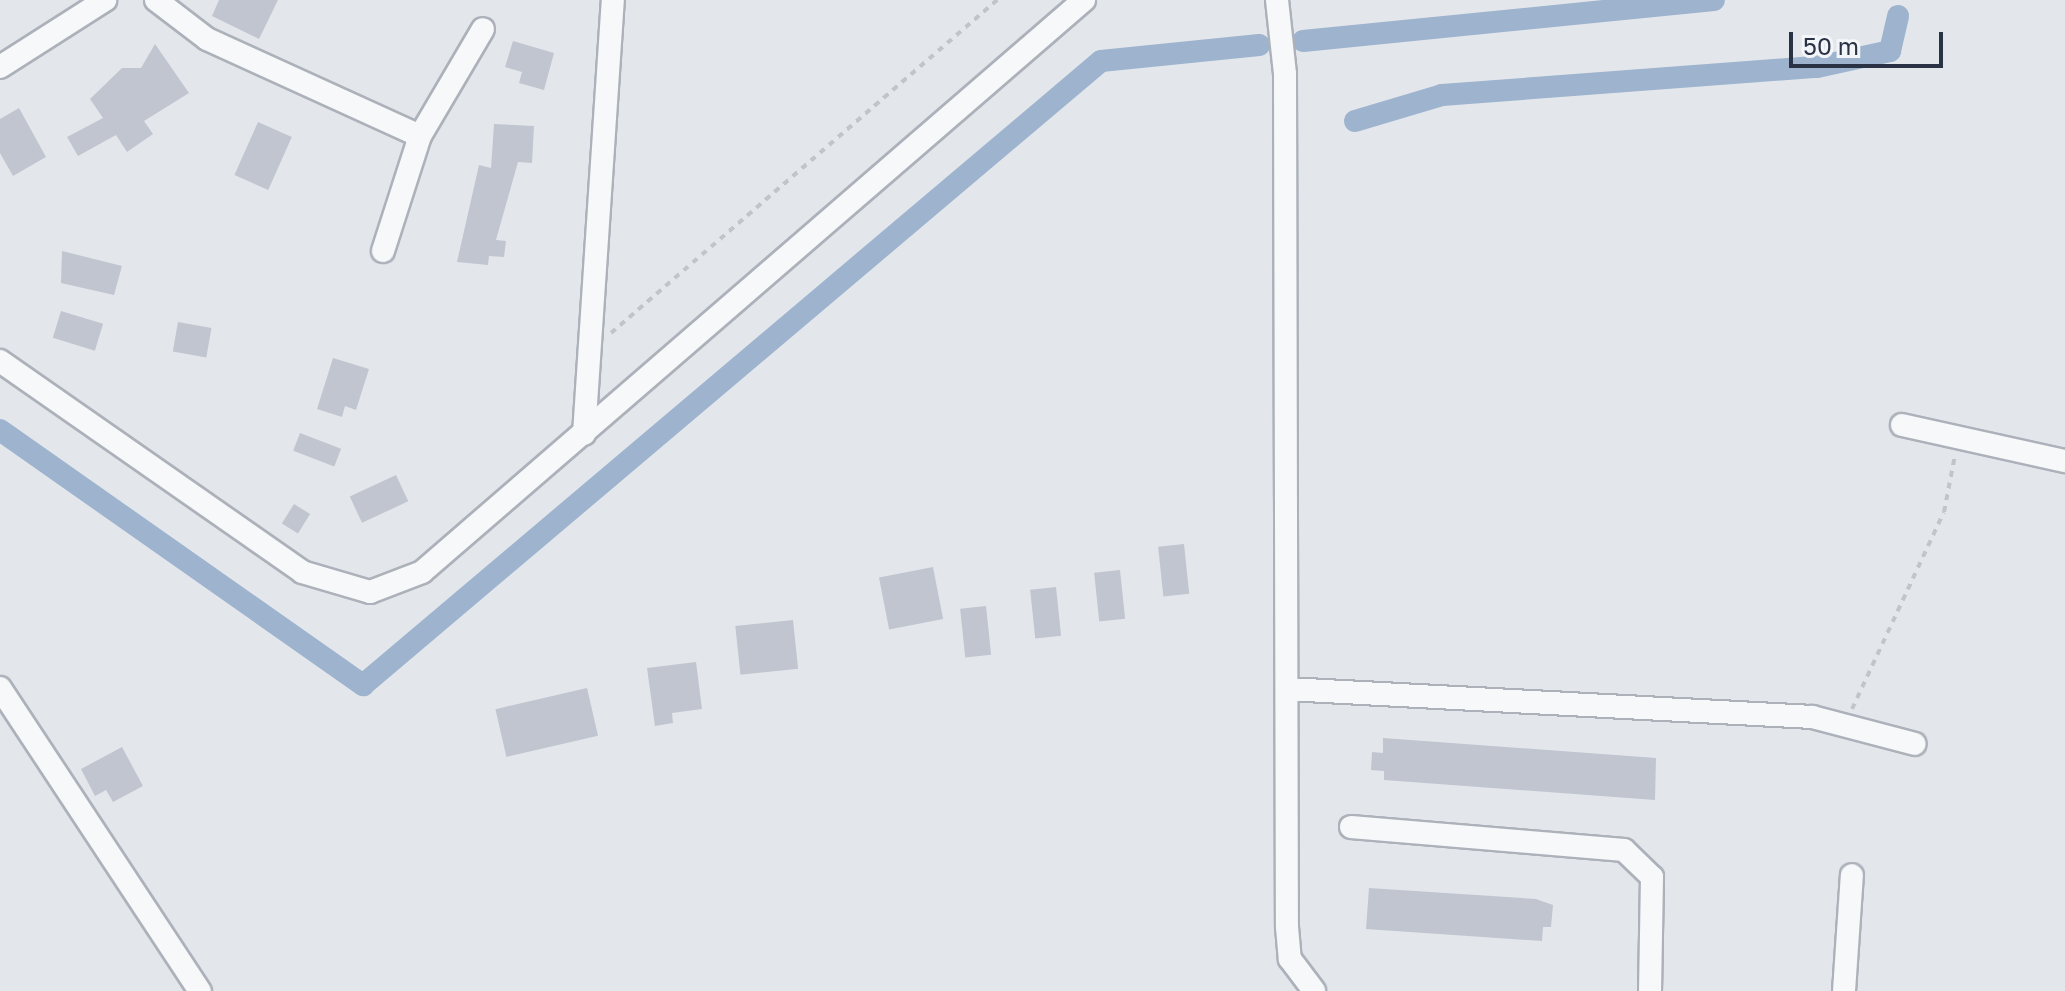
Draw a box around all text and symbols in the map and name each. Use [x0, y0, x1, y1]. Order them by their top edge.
scale bar [1793, 16, 1947, 66]
text: 50 m [1803, 31, 1859, 60]

